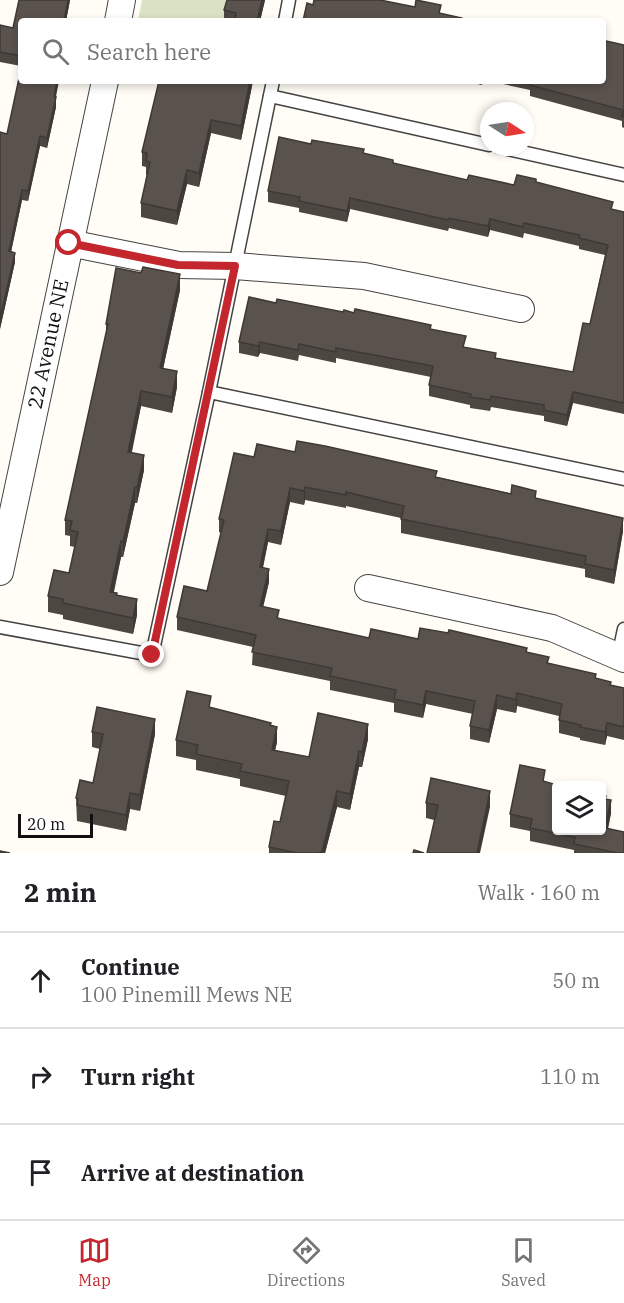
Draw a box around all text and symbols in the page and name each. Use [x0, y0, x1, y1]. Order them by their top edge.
search box [18, 18, 606, 84]
icon: search [39, 35, 72, 68]
text: Search here [87, 37, 211, 66]
north arrow [480, 102, 534, 156]
route start [55, 229, 81, 255]
street label: 22 Avenue NE [21, 277, 74, 411]
route end [138, 641, 164, 667]
map controls [552, 781, 606, 835]
button: layers [552, 781, 606, 835]
scale bar [18, 811, 93, 838]
text: 20 m [27, 814, 65, 834]
text: 2 min [24, 875, 97, 909]
text: Walk · 160 m [478, 879, 600, 906]
text: Continue [81, 952, 180, 981]
icon: ahead [24, 964, 57, 997]
text: 50 m [552, 967, 600, 994]
text: 100 Pinemill Mews NE [81, 981, 292, 1008]
icon: right [24, 1060, 57, 1093]
text: Turn right [81, 1062, 195, 1091]
text: 110 m [540, 1063, 600, 1090]
icon: arrive [24, 1156, 57, 1189]
text: Arrive at destination [81, 1158, 304, 1187]
tab: Map [78, 1234, 111, 1290]
tab: Directions [267, 1234, 345, 1290]
tab: Saved [501, 1234, 546, 1290]

